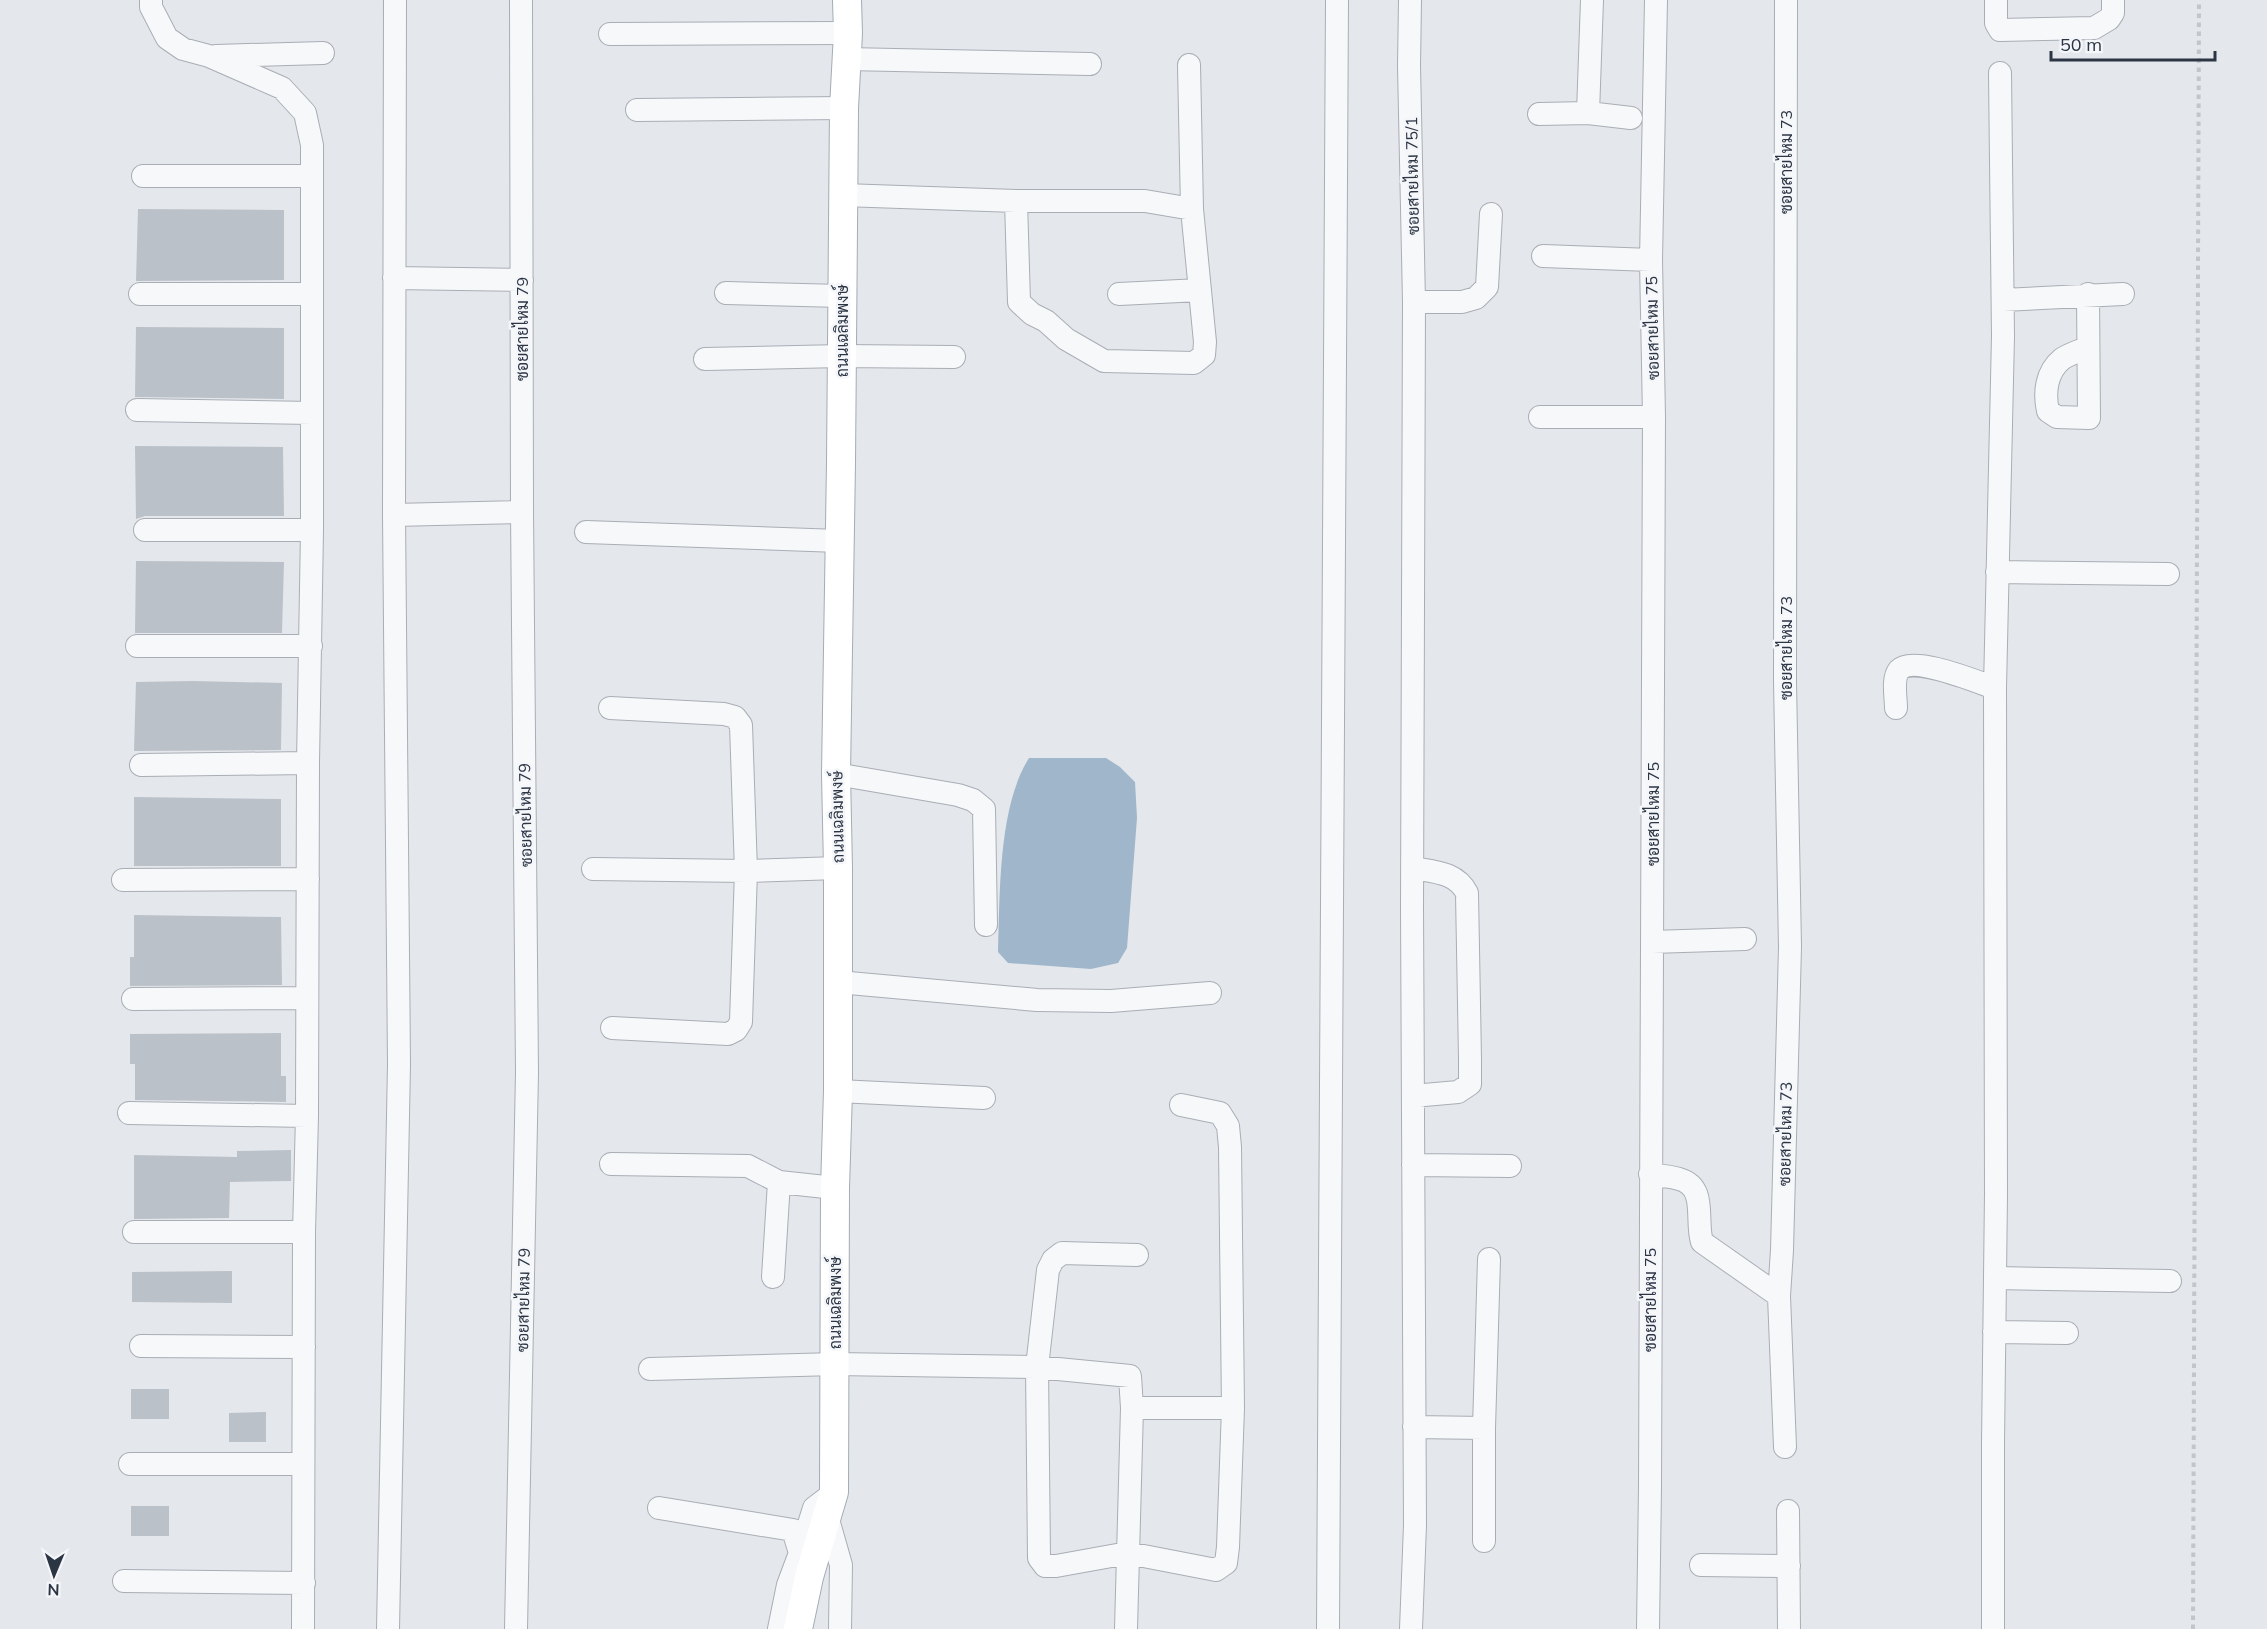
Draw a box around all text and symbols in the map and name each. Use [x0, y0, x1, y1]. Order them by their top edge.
scale bar [2051, 24, 2214, 62]
text: 50 m [2060, 33, 2102, 56]
street label: ซอยสายไหม 73 [1775, 110, 1796, 214]
street label: ซอยสายไหม 75/1 [1400, 117, 1423, 235]
street label: ซอยสายไหม 75 [1640, 276, 1663, 380]
street label: ซอยสายไหม 79 [511, 277, 532, 381]
street label: ถนนเฉลิมพงษ์ [830, 285, 852, 377]
street label: ซอยสายไหม 73 [1775, 596, 1796, 700]
street label: ซอยสายไหม 75 [1642, 762, 1663, 866]
street label: ซอยสายไหม 79 [513, 763, 536, 867]
street label: ถนนเฉลิมพงษ์ [824, 770, 848, 863]
street label: ซอยสายไหม 73 [1773, 1082, 1796, 1186]
street label: ซอยสายไหม 79 [511, 1248, 534, 1352]
street label: ซอยสายไหม 75 [1639, 1248, 1660, 1352]
street label: ถนนเฉลิมพงษ์ [823, 1257, 845, 1349]
north arrow [24, 1545, 84, 1605]
text: N [47, 1580, 60, 1600]

